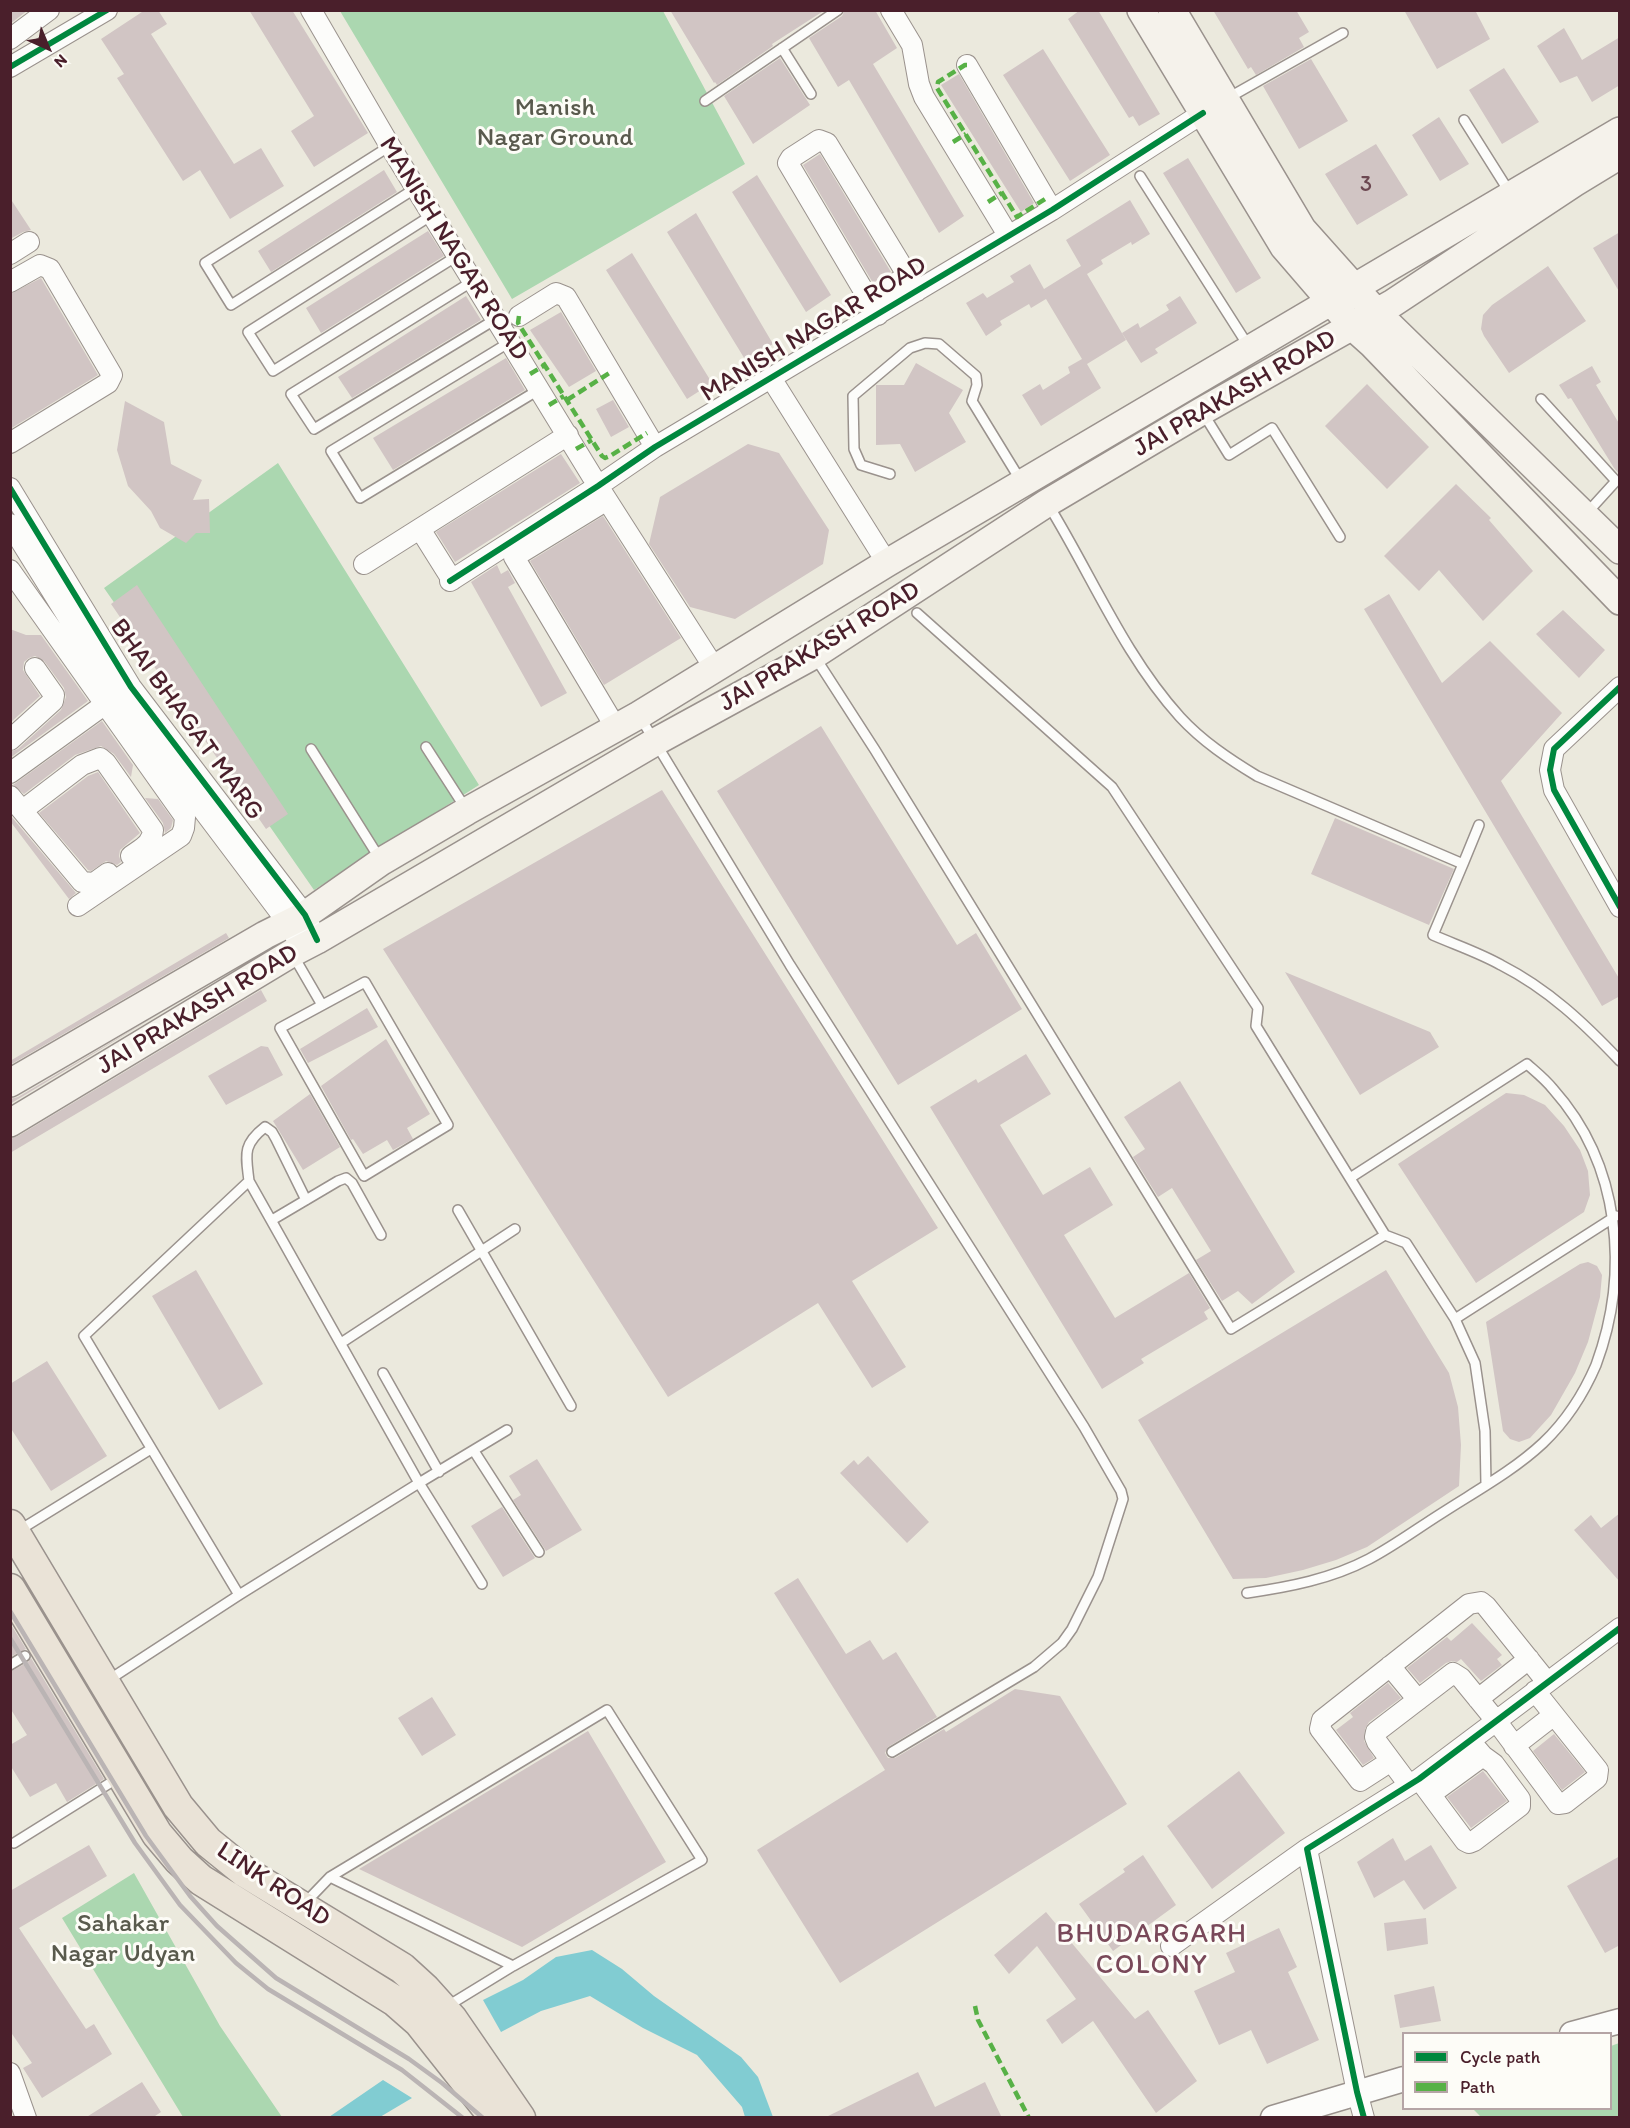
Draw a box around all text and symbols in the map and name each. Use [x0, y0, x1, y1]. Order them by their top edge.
north arrow [18, 18, 78, 78]
text: N [50, 51, 71, 72]
park label: Manish Nagar Ground [477, 92, 633, 154]
street label: MANISH NAGAR ROAD [371, 131, 535, 367]
house number: 3 [1360, 172, 1372, 198]
street label: MANISH NAGAR ROAD [695, 250, 933, 410]
street label: JAI PRAKASH ROAD [1128, 323, 1342, 465]
street label: JAI PRAKASH ROAD [714, 575, 926, 719]
street label: BHAI BHAGAT MARG [102, 613, 270, 827]
street label: JAI PRAKASH ROAD [92, 938, 304, 1082]
street label: LINK ROAD [210, 1836, 336, 1934]
park label: Sahakar Nagar Udyan [51, 1908, 195, 1970]
district label: BHUDARGARH COLONY [1056, 1919, 1248, 1982]
legend [1402, 2032, 1612, 2110]
text: Cycle path [1460, 2046, 1540, 2068]
text: Path [1460, 2076, 1495, 2098]

